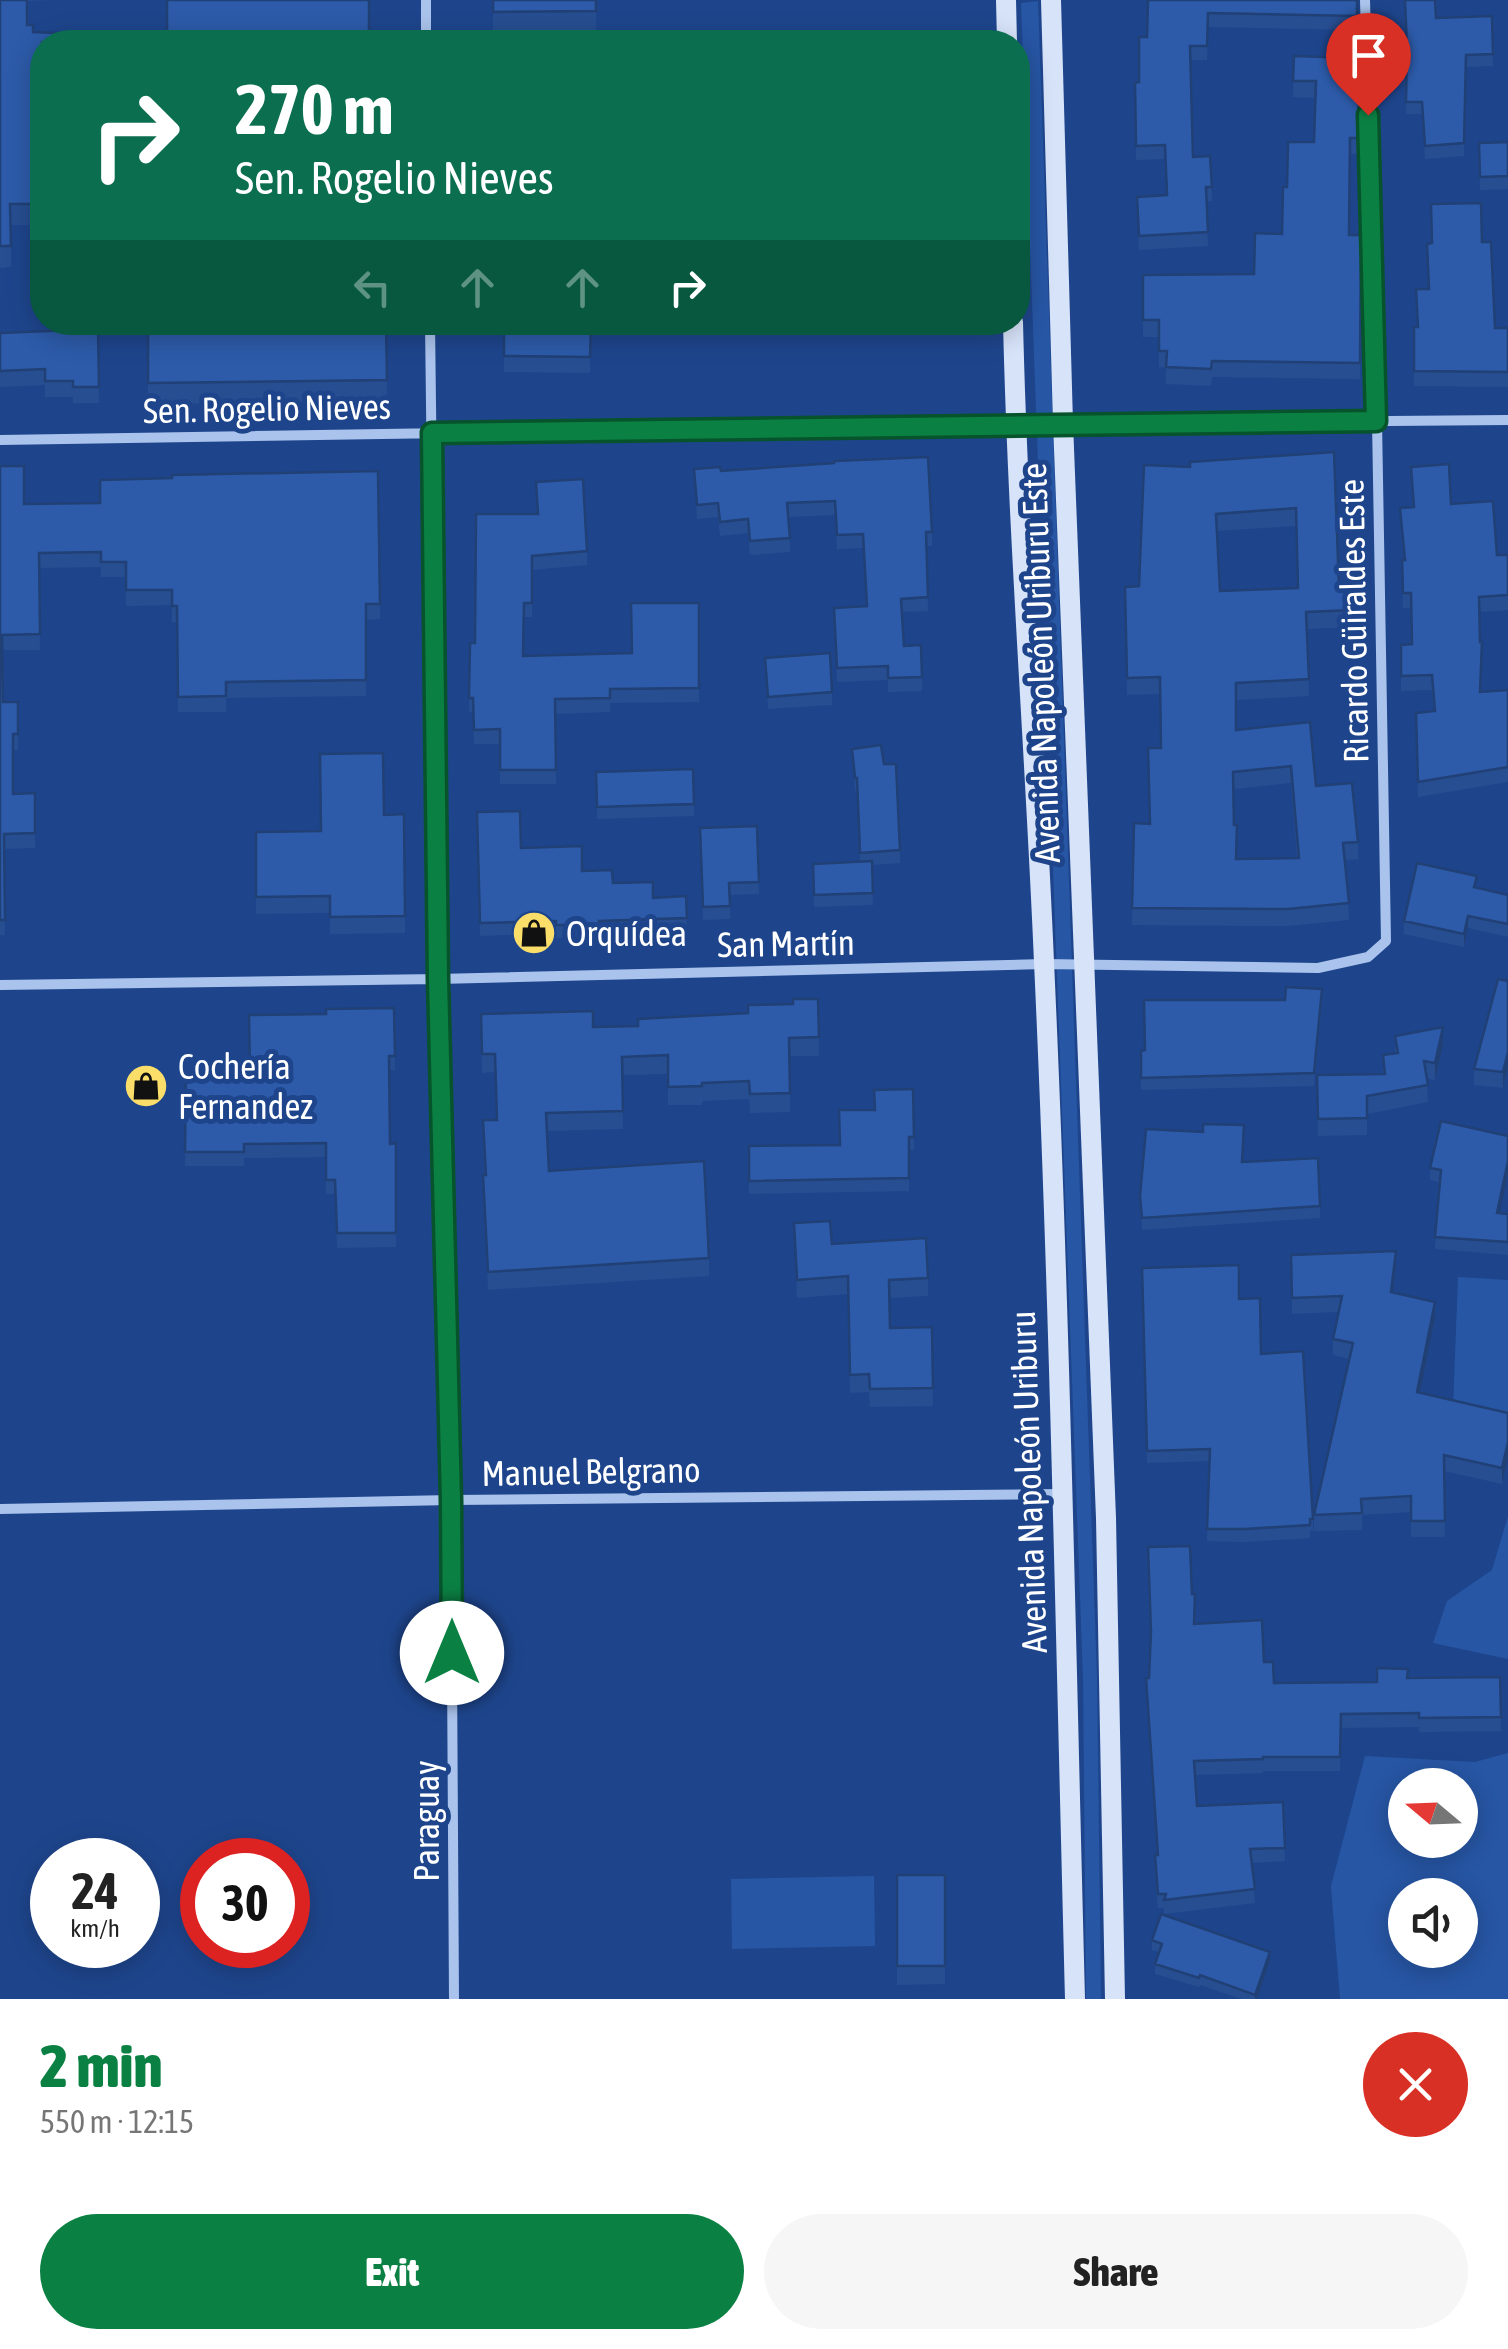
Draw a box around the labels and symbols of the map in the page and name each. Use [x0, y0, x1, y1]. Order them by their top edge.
pin [1326, 13, 1411, 116]
street label: Sen. Rogelio Nieves [143, 386, 391, 430]
street label: Avenida Napoleón Uriburu Este [1013, 462, 1067, 864]
street label: Ricardo Güiraldes Este [1331, 479, 1375, 763]
shop icon: Orquídea [511, 910, 557, 956]
place label: Orquídea [566, 913, 687, 953]
street label: San Martín [717, 922, 855, 964]
place label: Cochería Fernandez [178, 1046, 313, 1126]
shop icon: Cochería Fernandez [123, 1063, 169, 1109]
street label: Avenida Napoleón Uriburu [1002, 1310, 1054, 1654]
street label: Manuel Belgrano [481, 1449, 701, 1493]
position arrow [400, 1601, 504, 1705]
street label: Paraguay [406, 1760, 446, 1882]
north arrow [1388, 1768, 1478, 1858]
speed limit sign: 30 [180, 1838, 310, 1968]

